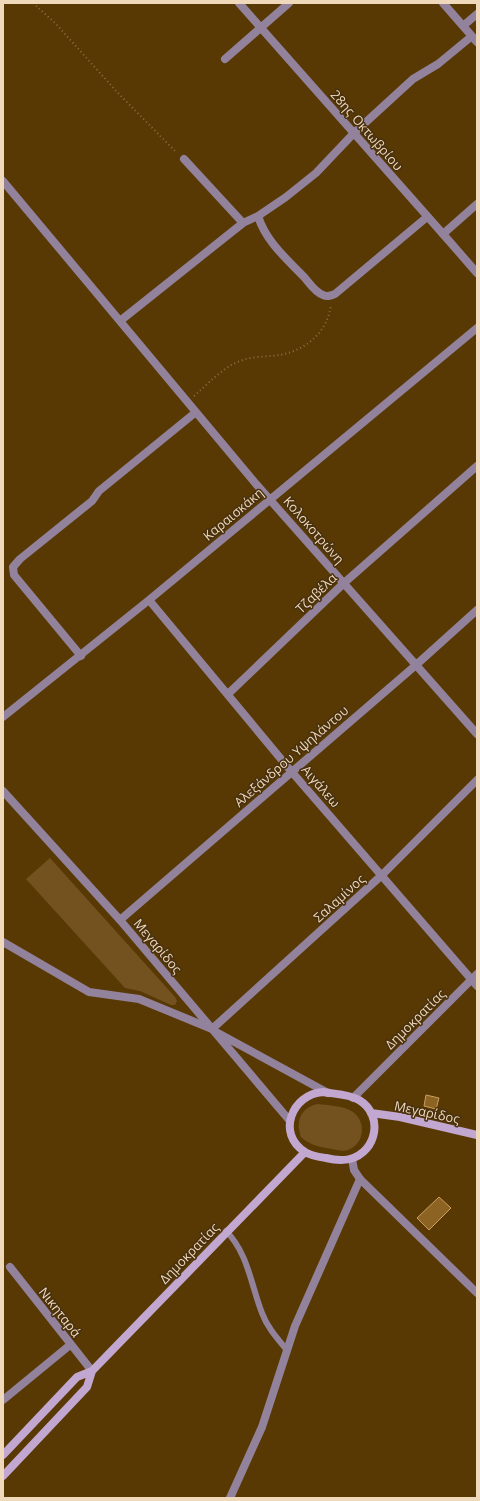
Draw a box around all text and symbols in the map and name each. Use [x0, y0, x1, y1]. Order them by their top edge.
street label: 28ης Οκτωβρίου [327, 86, 407, 174]
street label: Καραισκάκη [199, 483, 267, 545]
street label: Κολοκοτρώνη [280, 492, 348, 568]
street label: Τζαβέλα [292, 569, 340, 617]
street label: Αλεξάνδρου Υψηλάντου [230, 701, 352, 811]
street label: Αιγάλεω [298, 761, 344, 811]
street label: Σαλαμίνος [309, 870, 369, 926]
street label: Μεγαρίδος [130, 915, 186, 977]
street label: Δημοκρατίας [381, 985, 449, 1053]
street label: Μεγαρίδος [393, 1096, 461, 1128]
street label: Δημοκρατίας [155, 1218, 223, 1288]
street label: Νικηταρά [35, 1283, 85, 1341]

